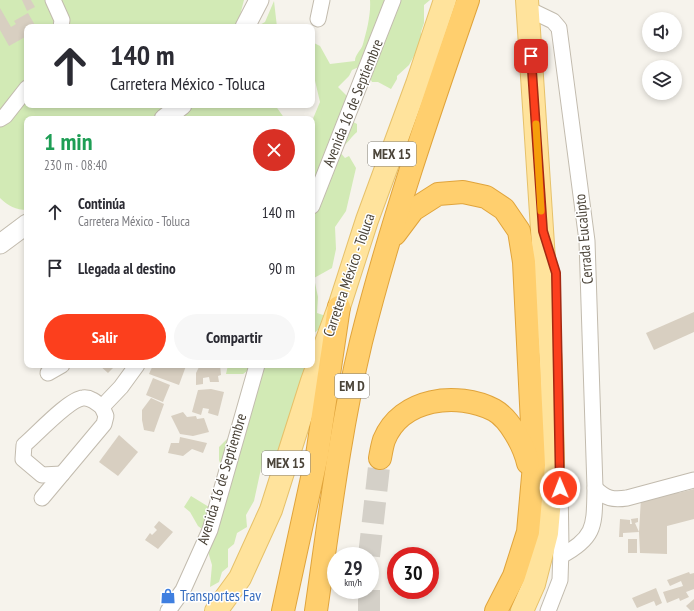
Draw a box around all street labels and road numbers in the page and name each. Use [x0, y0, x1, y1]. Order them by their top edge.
street label: Avenida 16 de Septiembre [318, 36, 387, 169]
road number: MEX 15 [368, 142, 416, 166]
street label: Cerrada Eucalipto [570, 193, 597, 285]
street label: Carretera México - Toluca [319, 211, 379, 339]
road number: EM D [335, 374, 369, 398]
street label: Avenida 16 de Septiembre [193, 411, 250, 547]
road number: MEX 15 [262, 451, 310, 475]

